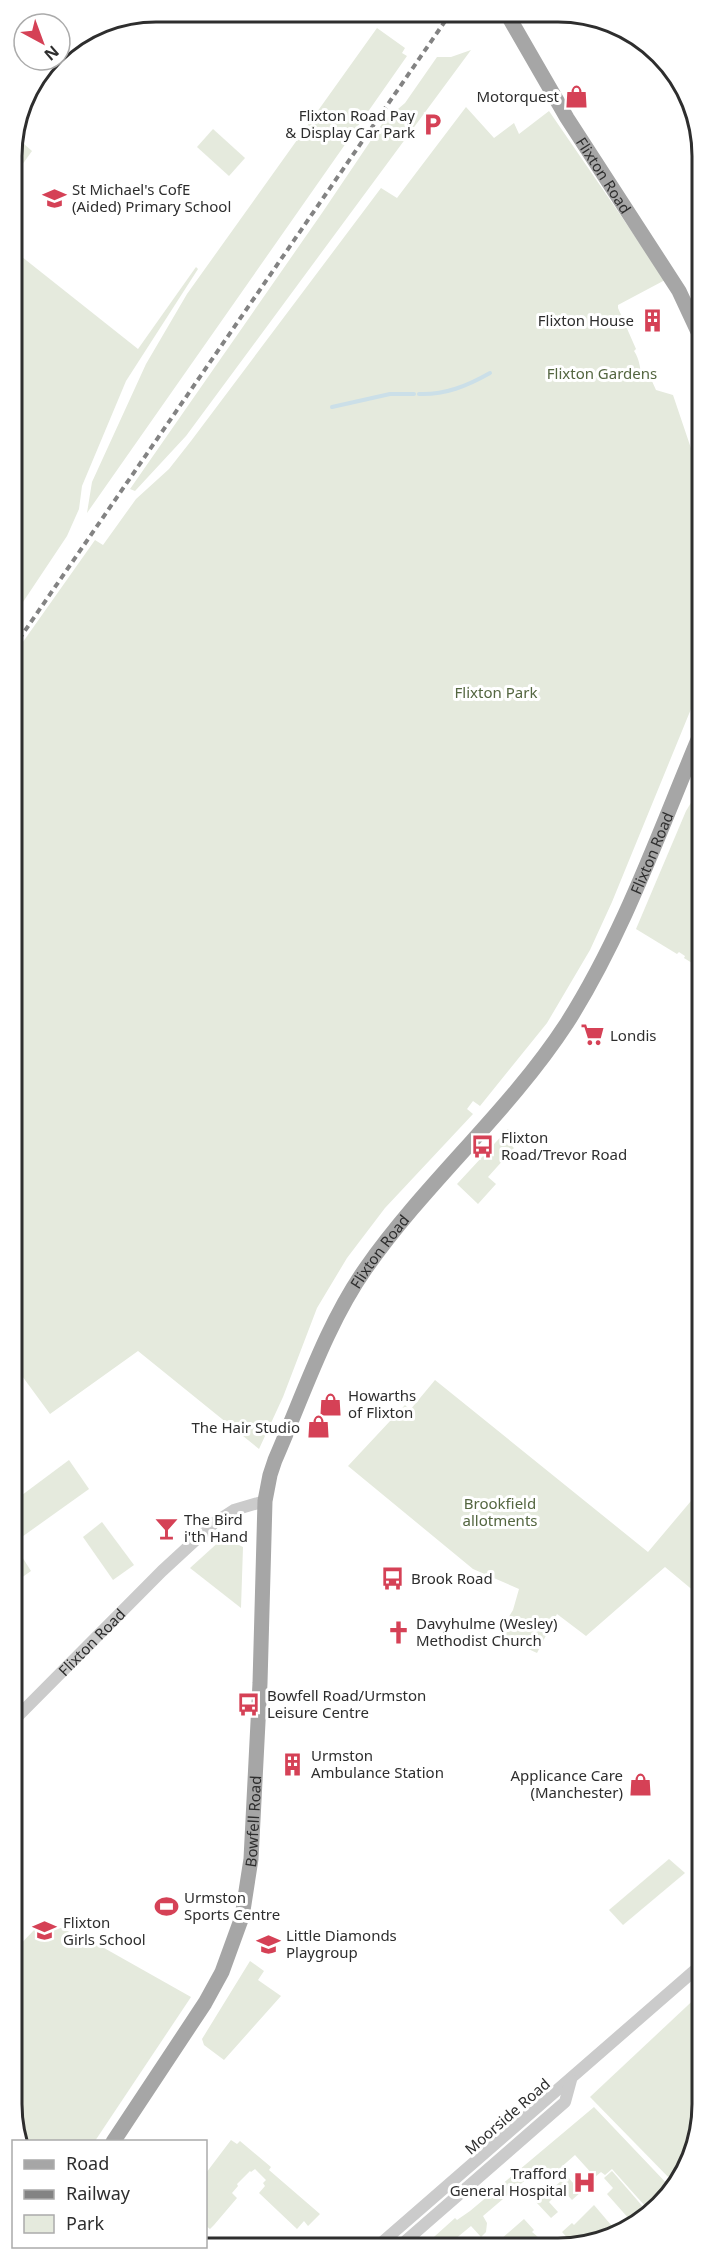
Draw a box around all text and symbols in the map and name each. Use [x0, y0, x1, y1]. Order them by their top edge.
north arrow [12, 12, 72, 72]
text: N [40, 41, 64, 66]
shop icon: Motorquest [564, 83, 590, 109]
place label: Motorquest [476, 86, 560, 106]
place label: Flixton Road Pay & Display Car Park [285, 105, 415, 142]
parking icon: Flixton Road Pay & Display Car Park [420, 111, 446, 137]
street label: Flixton Road [572, 133, 636, 217]
place label: St Michael's CofE (Aided) Primary School [72, 179, 231, 216]
school or university icon: St Michael's CofE (Aided) Primary School [41, 185, 67, 211]
building icon: Flixton House [639, 307, 665, 333]
place label: Flixton House [538, 310, 634, 330]
park label: Flixton Gardens [547, 363, 657, 383]
park label: Flixton Park [455, 682, 537, 702]
street label: Flixton Road [625, 809, 677, 897]
supermarket icon: Londis [579, 1022, 605, 1048]
place label: Londis [610, 1025, 657, 1045]
place label: Flixton Road/Trevor Road [501, 1127, 627, 1164]
bus stop icon: Flixton Road/Trevor Road [470, 1133, 496, 1159]
street label: Flixton Road [345, 1210, 413, 1292]
place label: Howarths of Flixton [348, 1385, 416, 1422]
shop icon: Howarths of Flixton [317, 1391, 343, 1417]
shop icon: The Hair Studio [305, 1414, 331, 1440]
place label: The Hair Studio [191, 1417, 300, 1437]
park label: Brookfield allotments [462, 1493, 538, 1530]
place label: The Bird i'th Hand [184, 1509, 248, 1546]
bar icon: The Bird i'th Hand [153, 1515, 179, 1541]
bus stop icon: Brook Road [380, 1565, 406, 1591]
place label: Brook Road [411, 1568, 493, 1588]
street label: Flixton Road [54, 1604, 129, 1680]
place label: Davyhulme (Wesley) Methodist Church [416, 1613, 557, 1650]
church icon: Davyhulme (Wesley) Methodist Church [385, 1619, 411, 1645]
place label: Bowfell Road/Urmston Leisure Centre [267, 1685, 426, 1722]
bus stop icon: Bowfell Road/Urmston Leisure Centre [236, 1691, 262, 1717]
place label: Urmston Ambulance Station [311, 1745, 444, 1782]
building icon: Urmston Ambulance Station [280, 1751, 306, 1777]
place label: Applicance Care (Manchester) [511, 1765, 623, 1802]
shop icon: Applicance Care (Manchester) [628, 1771, 654, 1797]
street label: Bowfell Road [240, 1775, 265, 1869]
place label: Urmston Sports Centre [184, 1887, 280, 1924]
sports icon: Urmston Sports Centre [153, 1893, 179, 1919]
place label: Flixton Girls School [63, 1912, 146, 1949]
school or university icon: Flixton Girls School [32, 1918, 58, 1944]
place label: Little Diamonds Playgroup [286, 1925, 397, 1962]
school or university icon: Little Diamonds Playgroup [255, 1931, 281, 1957]
street label: Moorside Road [460, 2073, 554, 2159]
legend [12, 2140, 207, 2248]
text: Road [66, 2151, 109, 2175]
place label: Trafford General Hospital [450, 2163, 567, 2200]
hospital icon: Trafford General Hospital [572, 2169, 598, 2195]
text: Railway [66, 2181, 131, 2205]
text: Park [66, 2211, 104, 2235]

